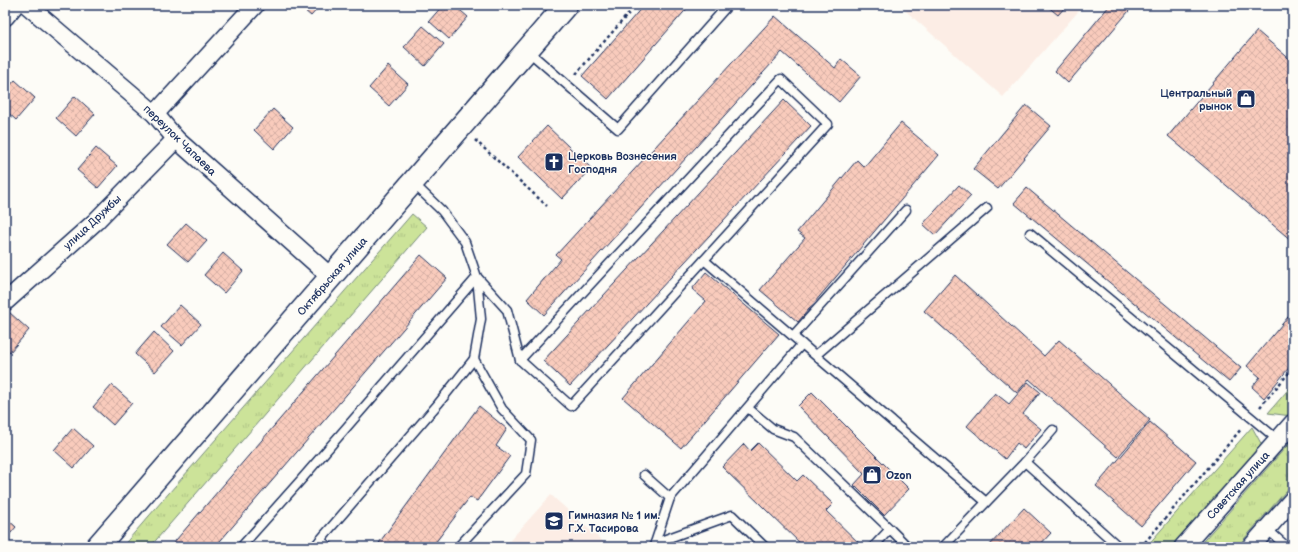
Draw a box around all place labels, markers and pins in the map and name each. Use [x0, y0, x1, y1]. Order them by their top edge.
place label: Центральный рынок [1160, 87, 1232, 113]
shop icon: Центральный рынок [1235, 88, 1257, 110]
place label: Церковь Вознесения Господня [568, 150, 677, 176]
church icon: Церковь Вознесения Господня [543, 151, 565, 173]
shop icon: Ozon [861, 464, 883, 486]
place label: Ozon [886, 469, 912, 482]
place label: Гимназия № 1 им. Г.Х. Тасирова [568, 509, 661, 535]
school or university icon: Гимназия № 1 им. Г.Х. Тасирова [543, 510, 565, 532]

